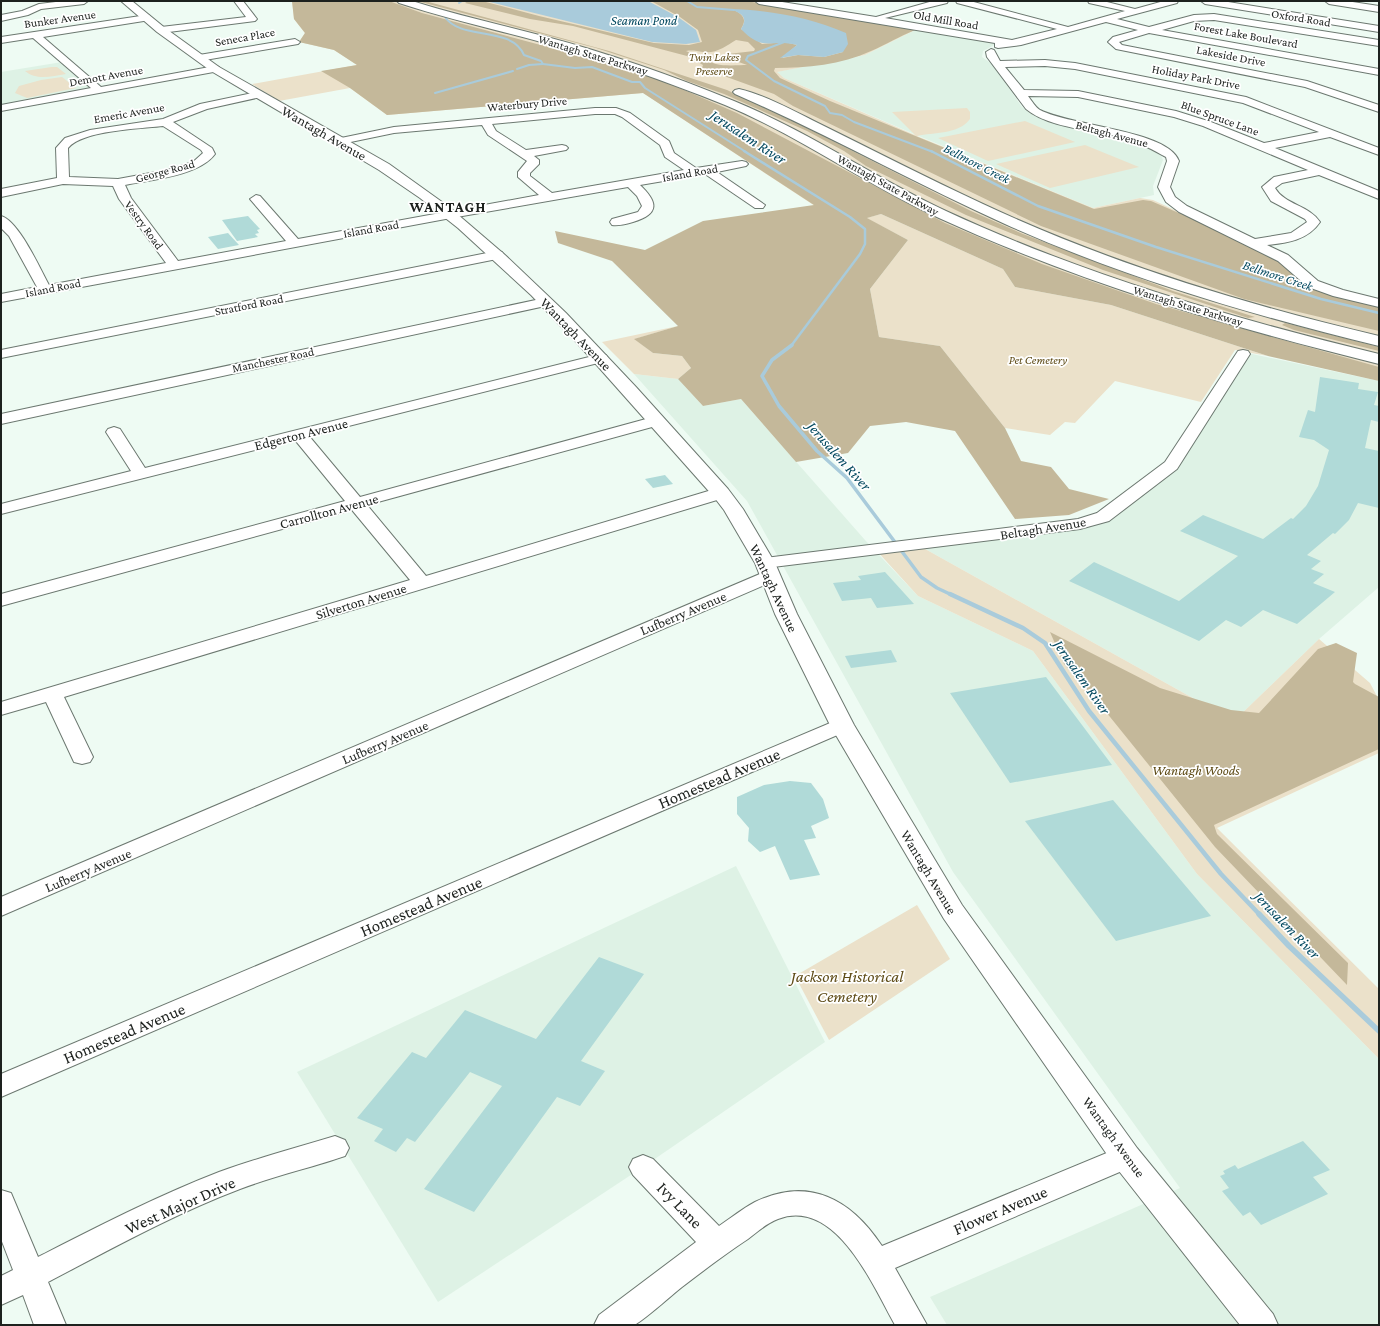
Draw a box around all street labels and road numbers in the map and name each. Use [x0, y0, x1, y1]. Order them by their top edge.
street label: Oxford Road [1270, 6, 1332, 30]
street label: Bunker Avenue [23, 7, 97, 31]
street label: Old Mill Road [912, 7, 980, 33]
street label: Forest Lake Boulevard [1193, 19, 1300, 51]
street label: Seneca Place [214, 25, 276, 49]
street label: Wantagh State Parkway [537, 32, 650, 78]
street label: Lakeside Drive [1195, 42, 1267, 70]
street label: Holiday Park Drive [1151, 62, 1241, 92]
street label: Demott Avenue [68, 63, 144, 89]
street label: Waterbury Drive [486, 94, 568, 114]
street label: Blue Spruce Lane [1179, 97, 1261, 139]
street label: Emeric Avenue [93, 100, 165, 126]
street label: Wantagh Avenue [279, 102, 369, 164]
street label: Beltagh Avenue [1074, 118, 1150, 150]
street label: Wantagh State Parkway [835, 151, 942, 219]
street label: George Road [134, 156, 197, 186]
street label: Island Road [661, 161, 720, 185]
street label: Vestry Road [122, 198, 167, 253]
street label: Island Road [342, 217, 401, 241]
street label: Island Road [24, 276, 83, 300]
street label: Wantagh State Parkway [1132, 283, 1245, 329]
street label: Stratford Road [214, 291, 285, 319]
street label: Wantagh Avenue [537, 294, 615, 374]
street label: Manchester Road [231, 344, 316, 376]
street label: Edgerton Avenue [253, 415, 349, 453]
street label: Carrollton Avenue [278, 490, 380, 532]
street label: Beltagh Avenue [999, 513, 1087, 543]
street label: Wantagh Avenue [747, 541, 801, 635]
street label: Silverton Avenue [314, 580, 408, 622]
street label: Lufberry Avenue [637, 588, 729, 638]
street label: Lufberry Avenue [339, 717, 431, 767]
street label: Homestead Avenue [655, 744, 783, 813]
street label: Wantagh Avenue [898, 827, 960, 917]
street label: Lufberry Avenue [42, 845, 134, 895]
street label: Homestead Avenue [357, 872, 485, 941]
street label: Homestead Avenue [60, 999, 188, 1068]
street label: Wantagh Avenue [1079, 1094, 1149, 1180]
street label: West Major Drive [122, 1173, 238, 1238]
street label: Ivy Lane [653, 1178, 706, 1232]
street label: Flower Avenue [950, 1182, 1050, 1239]

